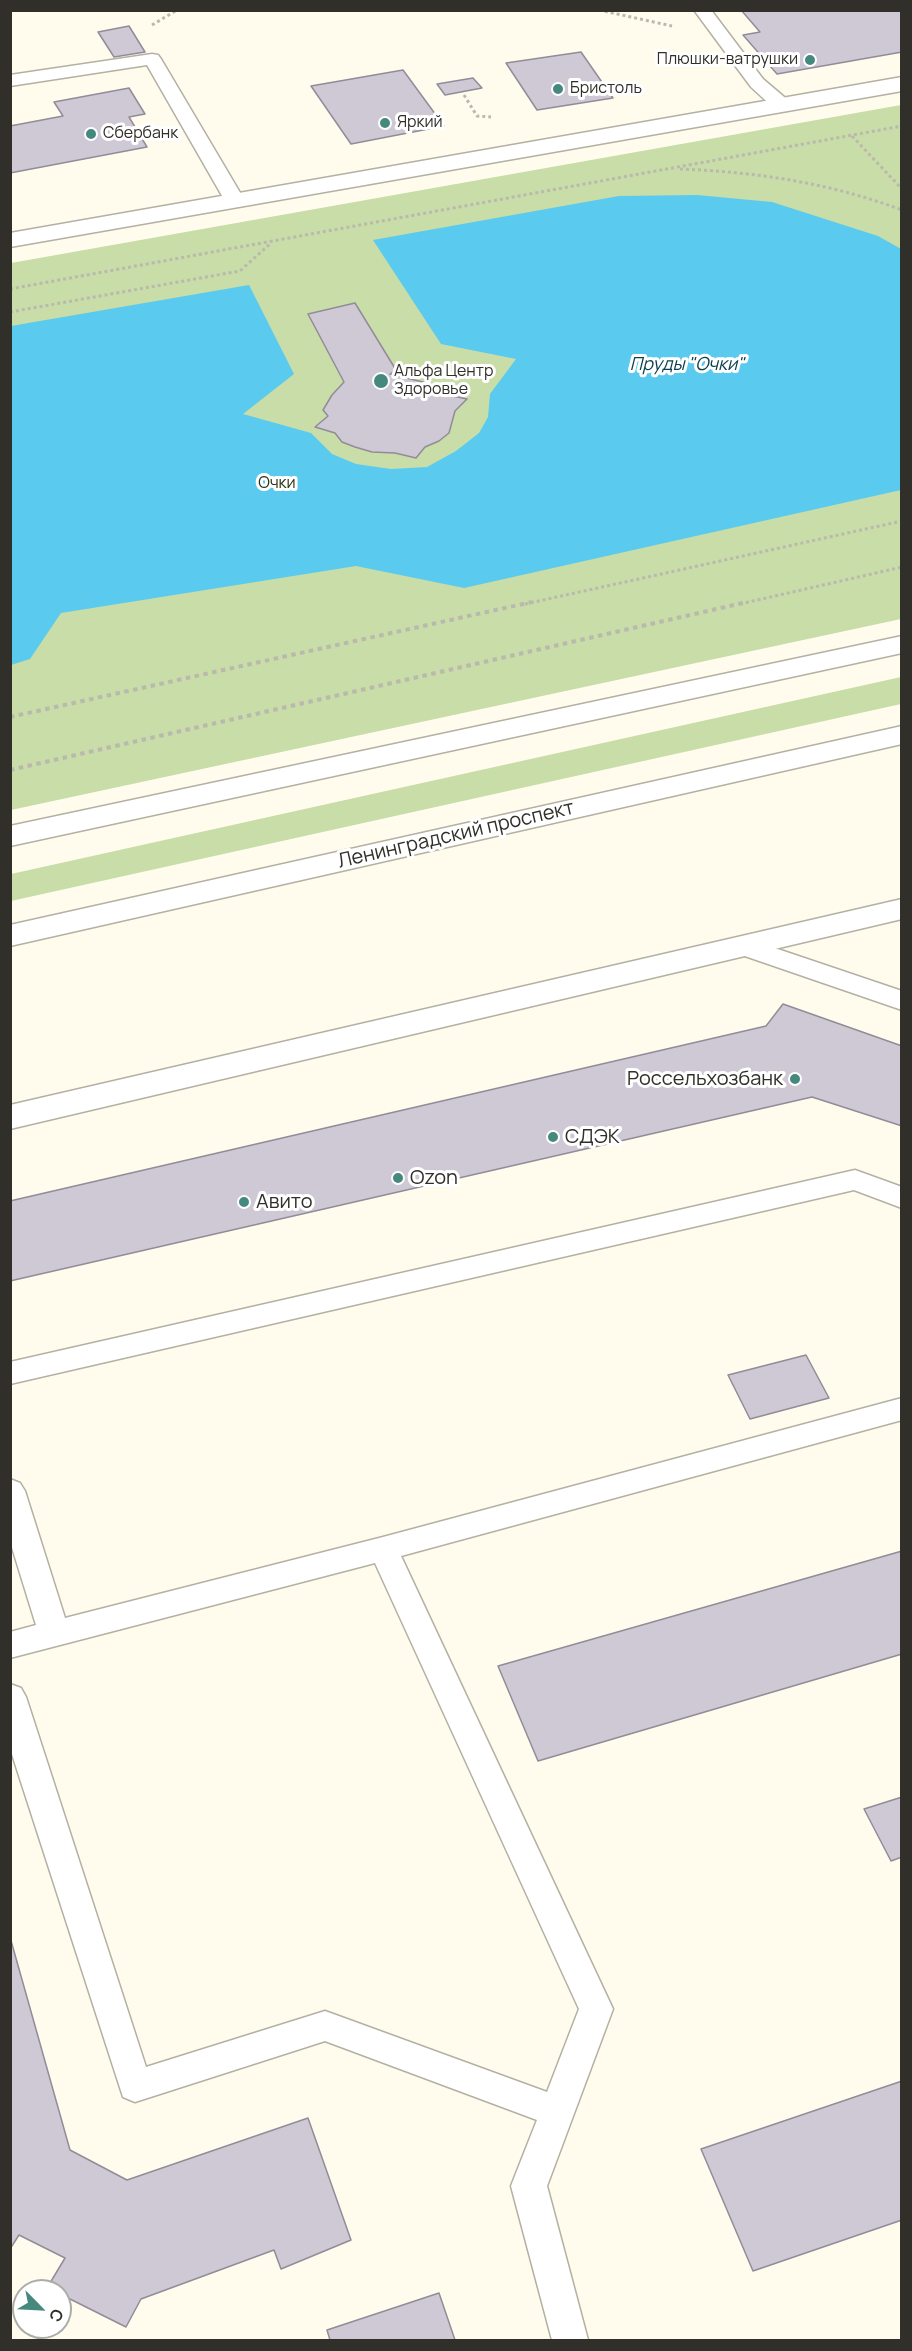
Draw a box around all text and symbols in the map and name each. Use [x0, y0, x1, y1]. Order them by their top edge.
place label: Плюшки-ватрушки [657, 50, 798, 70]
marker: Плюшки-ватрушки [803, 53, 817, 67]
place label: Бристоль [570, 79, 642, 99]
marker: Бристоль [551, 82, 565, 96]
place label: Яркий [397, 113, 443, 133]
marker: Яркий [378, 116, 392, 130]
place label: Сбербанк [103, 124, 178, 144]
marker: Сбербанк [84, 127, 98, 141]
water label: Пруды "Очки" [630, 354, 744, 376]
place label: Альфа Центр Здоровье [394, 362, 493, 400]
marker: Альфа Центр Здоровье [372, 372, 390, 390]
park label: Очки [258, 474, 296, 494]
street label: Ленинградский проспект [335, 796, 577, 874]
place label: Россельхозбанк [627, 1067, 783, 1091]
marker: Россельхозбанк [788, 1072, 802, 1086]
place label: СДЭК [565, 1125, 620, 1149]
marker: СДЭК [546, 1130, 560, 1144]
place label: Ozon [410, 1166, 458, 1190]
marker: Ozon [391, 1171, 405, 1185]
place label: Авито [256, 1190, 313, 1214]
marker: Авито [237, 1195, 251, 1209]
north arrow [12, 2279, 72, 2339]
text: С [44, 2306, 69, 2325]

